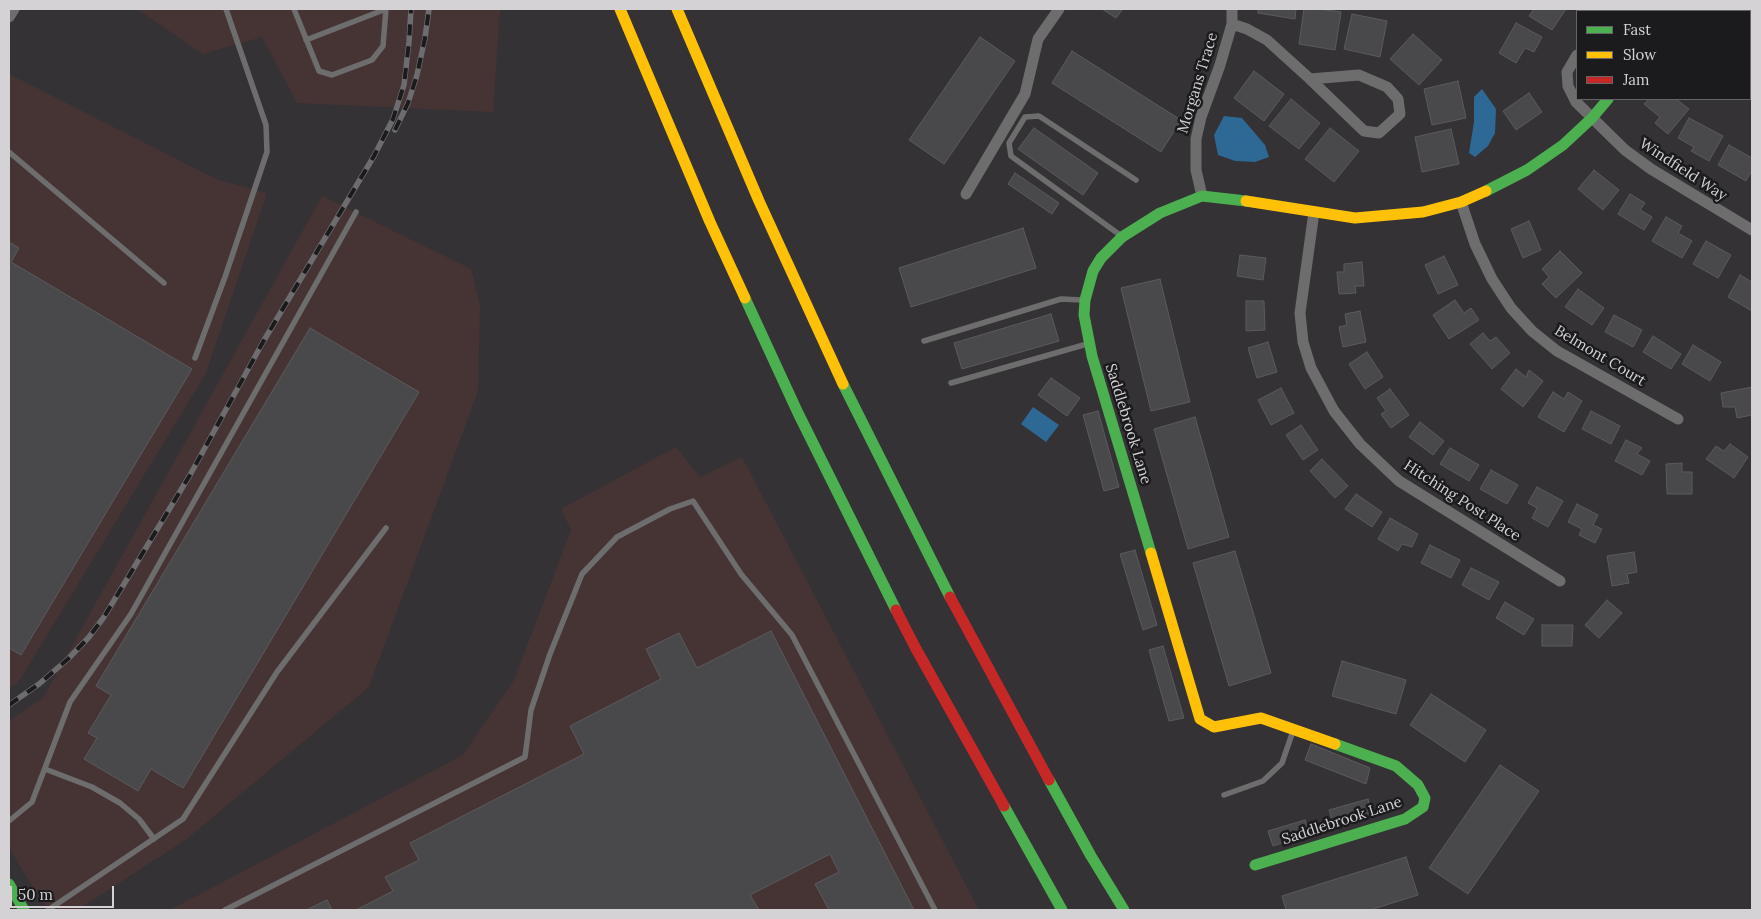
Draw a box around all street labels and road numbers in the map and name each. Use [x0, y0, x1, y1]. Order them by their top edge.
street label: Morgans Trace [1174, 30, 1222, 136]
street label: Windfield Way [1636, 135, 1730, 205]
street label: Belmont Court [1551, 322, 1649, 390]
street label: Saddlebrook Lane [1101, 362, 1155, 486]
street label: Hitching Post Place [1400, 457, 1524, 545]
street label: Saddlebrook Lane [1280, 793, 1404, 849]

